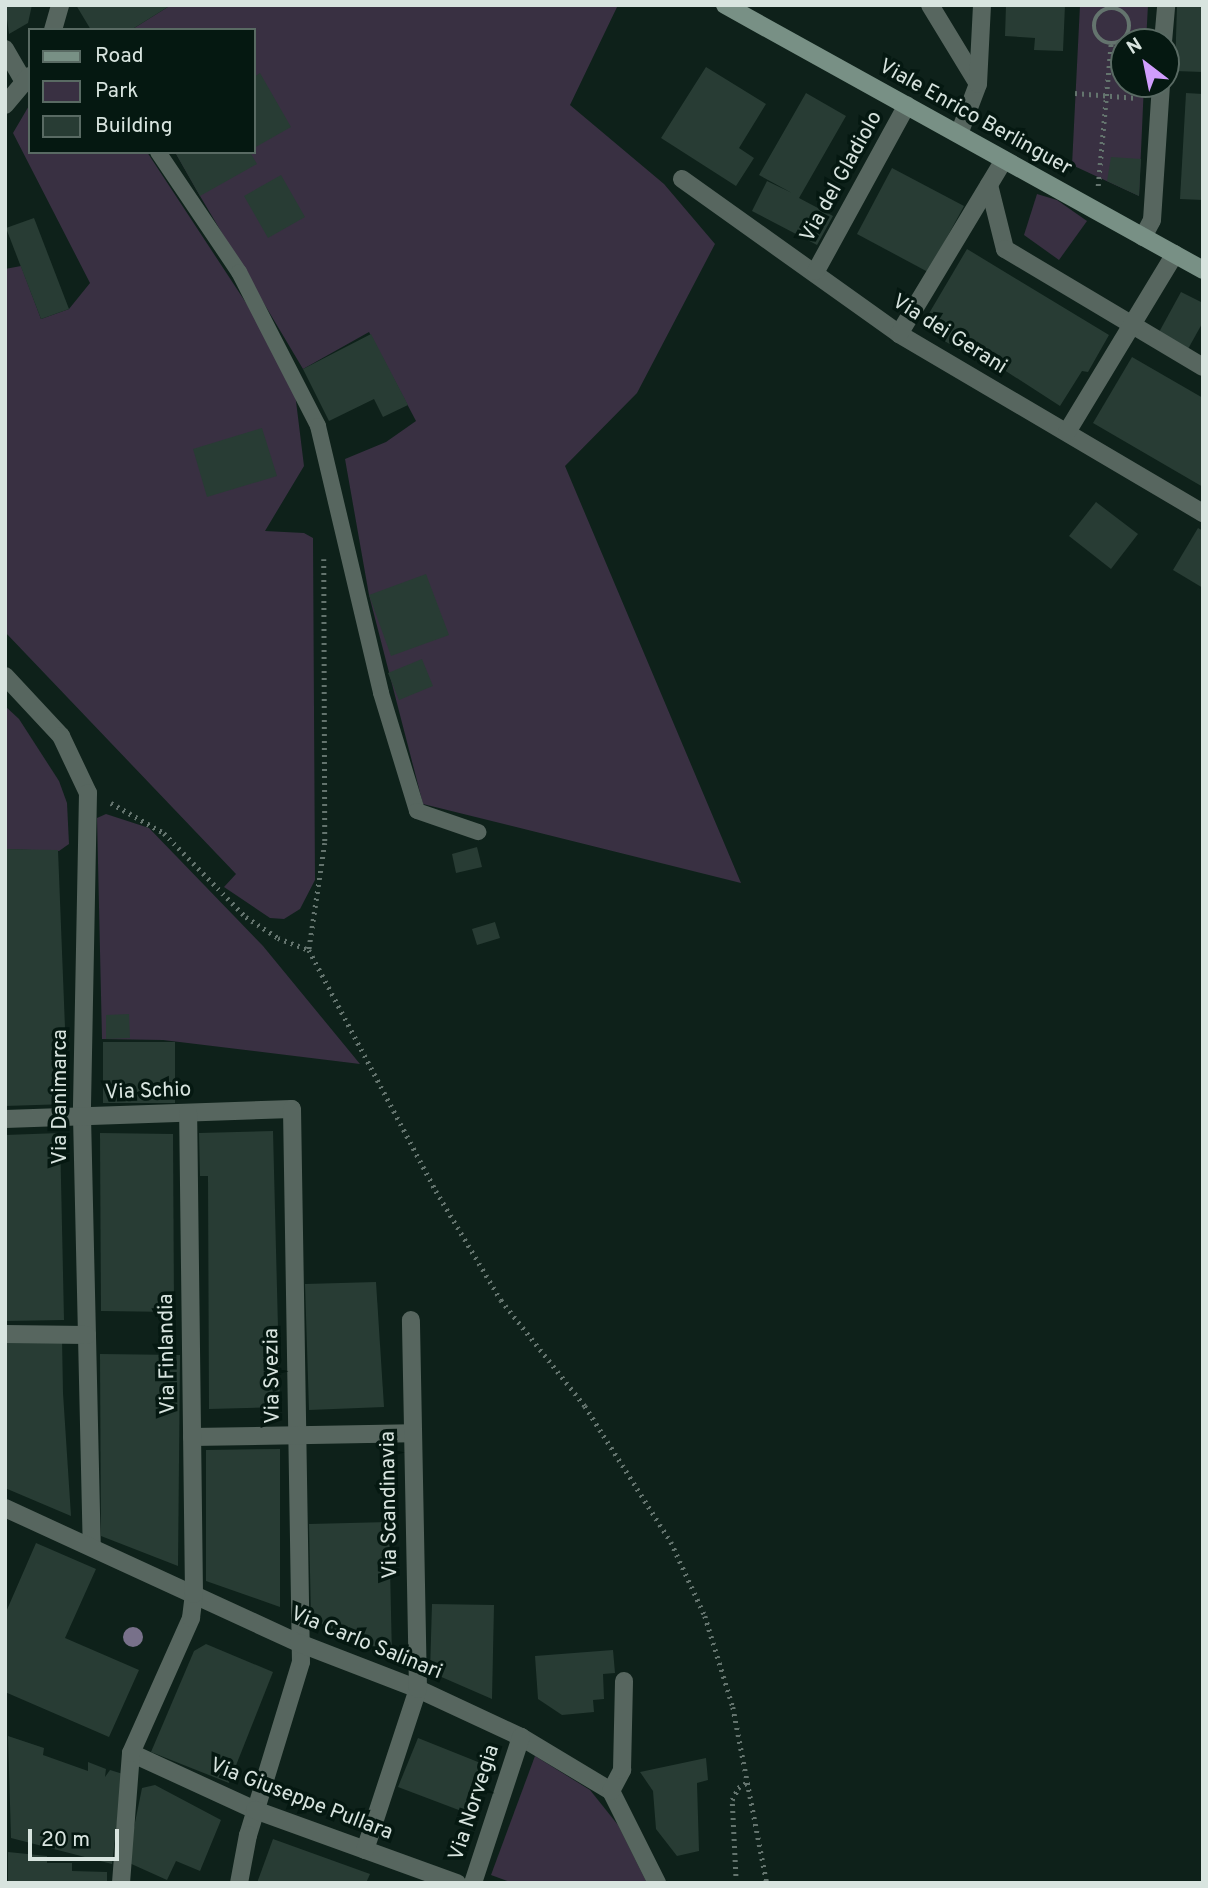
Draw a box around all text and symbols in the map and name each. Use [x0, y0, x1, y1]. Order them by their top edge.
legend [28, 28, 256, 154]
north arrow [1110, 28, 1180, 98]
text: N [1123, 33, 1147, 61]
text: Road [95, 43, 144, 70]
street label: Viale Enrico Berlinguer [874, 54, 1076, 182]
text: Park [95, 78, 138, 105]
street label: Via del Gladiolo [796, 107, 888, 247]
text: Building [95, 113, 173, 140]
street label: Via dei Gerani [887, 290, 1011, 380]
street label: Via Danimarca [48, 1029, 74, 1165]
street label: Via Schio [104, 1078, 192, 1106]
street label: Via Finlandia [154, 1293, 182, 1415]
street label: Via Svezia [260, 1328, 286, 1424]
street label: Via Scandinavia [376, 1431, 404, 1579]
street label: Via Carlo Salinari [287, 1602, 445, 1686]
street label: Via Norvegia [444, 1742, 506, 1864]
street label: Via Giuseppe Pullara [206, 1754, 396, 1846]
scale bar [32, 1814, 122, 1858]
text: 20 m [41, 1827, 90, 1854]

